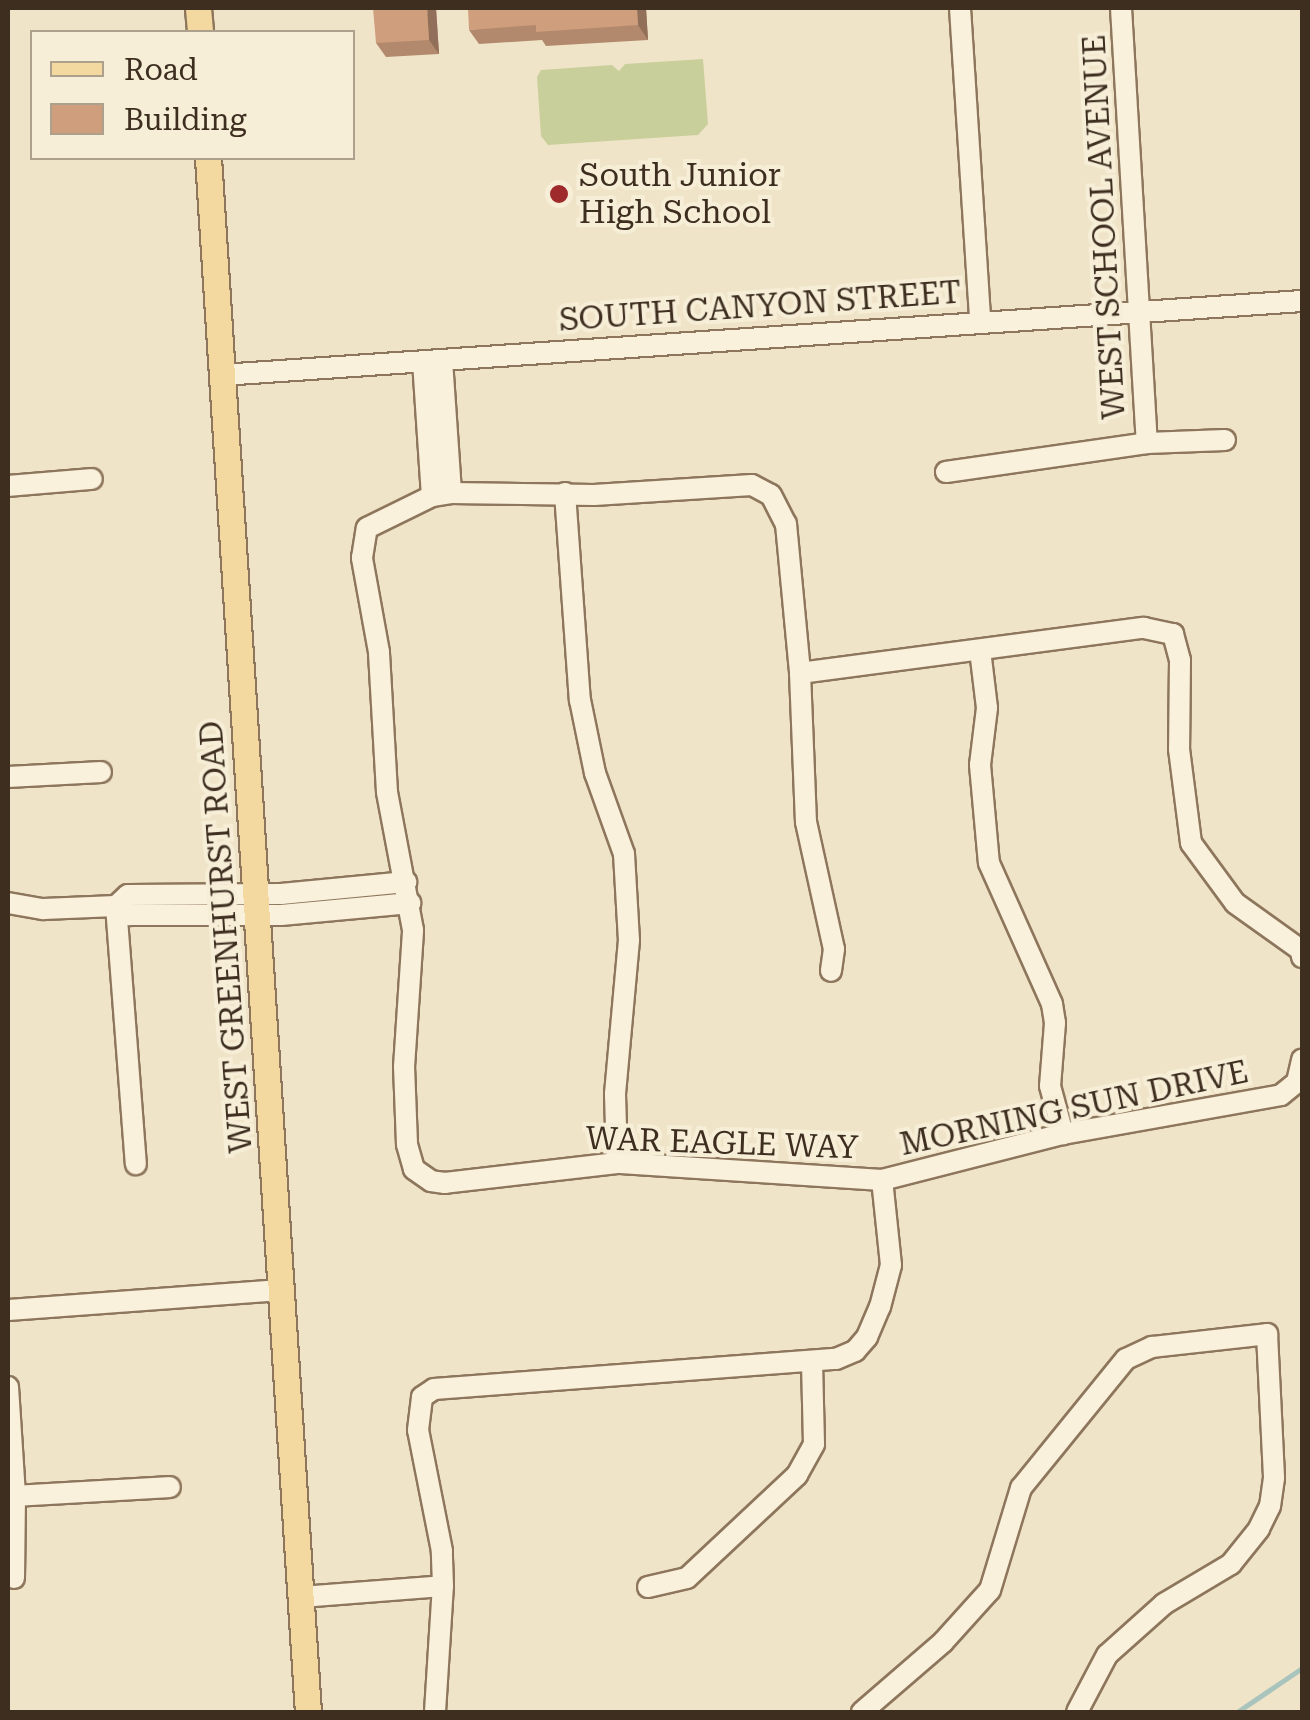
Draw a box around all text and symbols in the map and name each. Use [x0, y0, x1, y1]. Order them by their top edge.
legend [30, 30, 355, 160]
street label: WEST SCHOOL AVENUE [1075, 34, 1133, 420]
text: Road [124, 52, 198, 87]
text: Building [124, 102, 247, 137]
place label: South Junior High School [579, 157, 781, 232]
marker: South Junior High School [548, 183, 570, 205]
street label: SOUTH CANYON STREET [558, 273, 962, 339]
street label: WEST GREENHURST ROAD [192, 720, 260, 1154]
street label: MORNING SUN DRIVE [896, 1052, 1252, 1164]
street label: WAR EAGLE WAY [585, 1119, 859, 1167]

